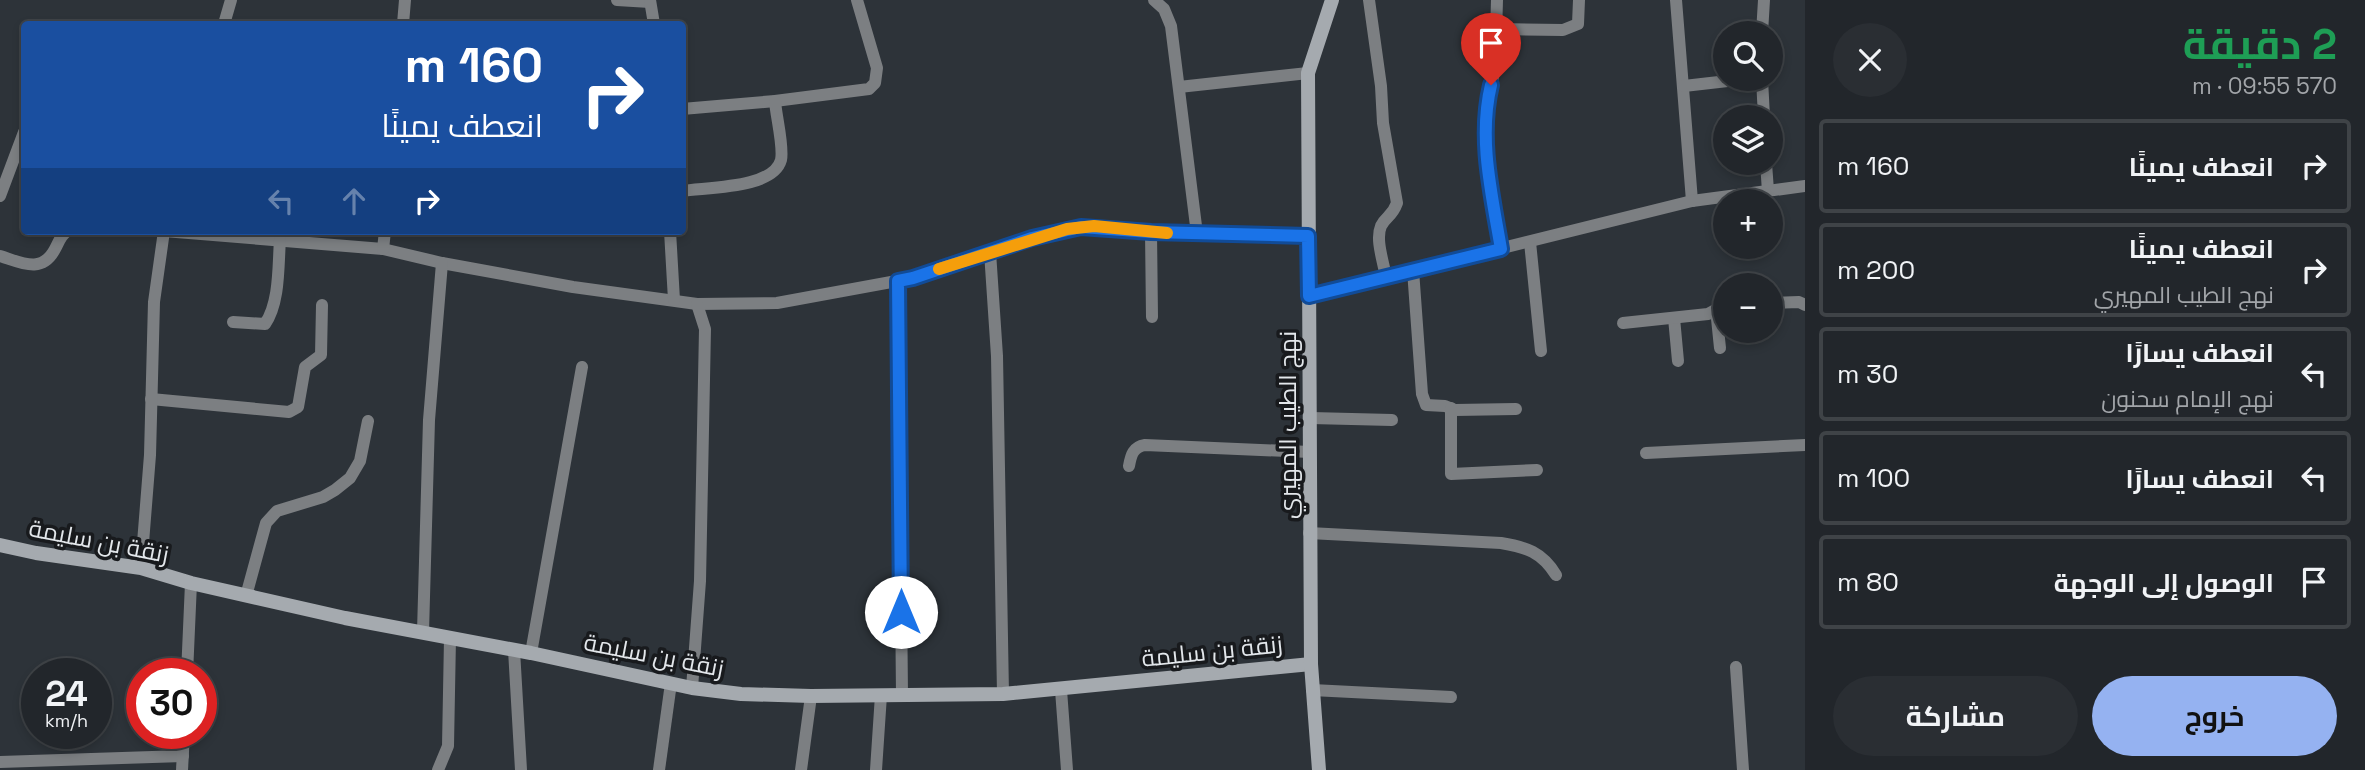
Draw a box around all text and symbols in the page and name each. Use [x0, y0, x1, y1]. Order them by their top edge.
pin [1461, 13, 1521, 85]
text: 2 دقيقة [2183, 18, 2337, 71]
map controls [1713, 21, 1783, 343]
button: search [1713, 21, 1783, 91]
button: close [1833, 23, 1907, 97]
icon: arrive [1472, 24, 1510, 62]
text: 160 m [405, 34, 543, 96]
icon: right [567, 49, 658, 140]
text: 570 m · 09:55 [2192, 71, 2337, 101]
button: layers [1713, 105, 1783, 175]
text: انعطف يمينًا [381, 106, 543, 146]
icon: right [2295, 147, 2333, 185]
text: 160 m [1837, 149, 1910, 183]
text: انعطف يمينًا [2129, 150, 2274, 184]
icon: left [262, 182, 300, 220]
icon: ahead [335, 182, 373, 220]
icon: right [408, 182, 446, 220]
button: + [1713, 189, 1783, 259]
text: انعطف يمينًا [2129, 232, 2274, 266]
icon: right [2295, 251, 2333, 289]
text: 200 m [1837, 253, 1915, 287]
button: − [1713, 273, 1783, 343]
text: نهج الطيب المهيري [2094, 280, 2274, 310]
street label: نهج الطيب المهيري [1272, 331, 1306, 519]
text: انعطف يسارًا [2126, 336, 2274, 370]
icon: left [2295, 355, 2333, 393]
text: 30 m [1837, 357, 1898, 391]
text: نهج الإمام سحنون [2101, 384, 2274, 414]
icon: left [2295, 459, 2333, 497]
text: 100 m [1837, 461, 1910, 495]
text: انعطف يسارًا [2126, 462, 2274, 496]
street label: زنقة بن سليمة [26, 512, 172, 570]
icon: arrive [2295, 563, 2333, 601]
text: 80 m [1837, 565, 1899, 599]
text: الوصول إلى الوجهة [2054, 566, 2274, 600]
position arrow [864, 575, 938, 649]
street label: زنقة بن سليمة [581, 626, 727, 684]
street label: زنقة بن سليمة [1140, 628, 1284, 674]
speed limit sign: 30 [126, 658, 217, 749]
text: 24 [45, 672, 88, 716]
button: مشاركة [1833, 676, 2078, 756]
button: خروج [2092, 676, 2337, 756]
text: km/h [45, 709, 88, 732]

